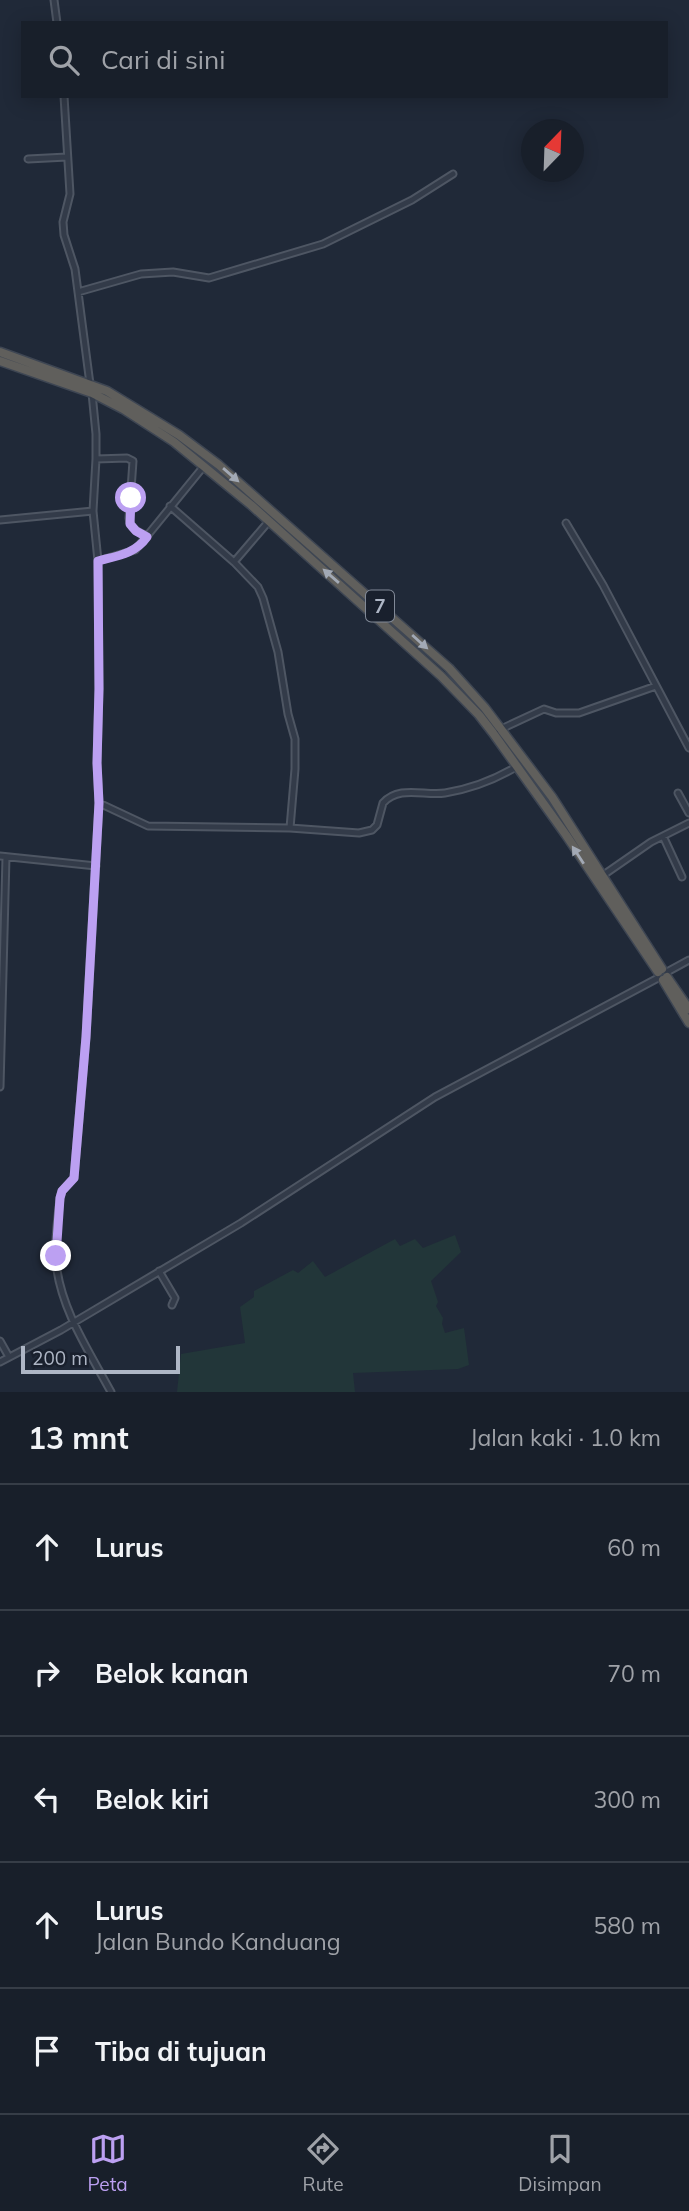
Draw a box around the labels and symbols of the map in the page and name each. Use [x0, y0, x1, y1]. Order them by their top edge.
north arrow [521, 119, 584, 182]
one-way arrow [222, 467, 240, 483]
route start [115, 482, 146, 513]
one-way arrow [323, 569, 340, 585]
road number: 7 [366, 590, 394, 622]
one-way arrow [411, 634, 429, 650]
one-way arrow [571, 846, 585, 864]
route end [40, 1240, 71, 1271]
scale bar [21, 1343, 180, 1375]

